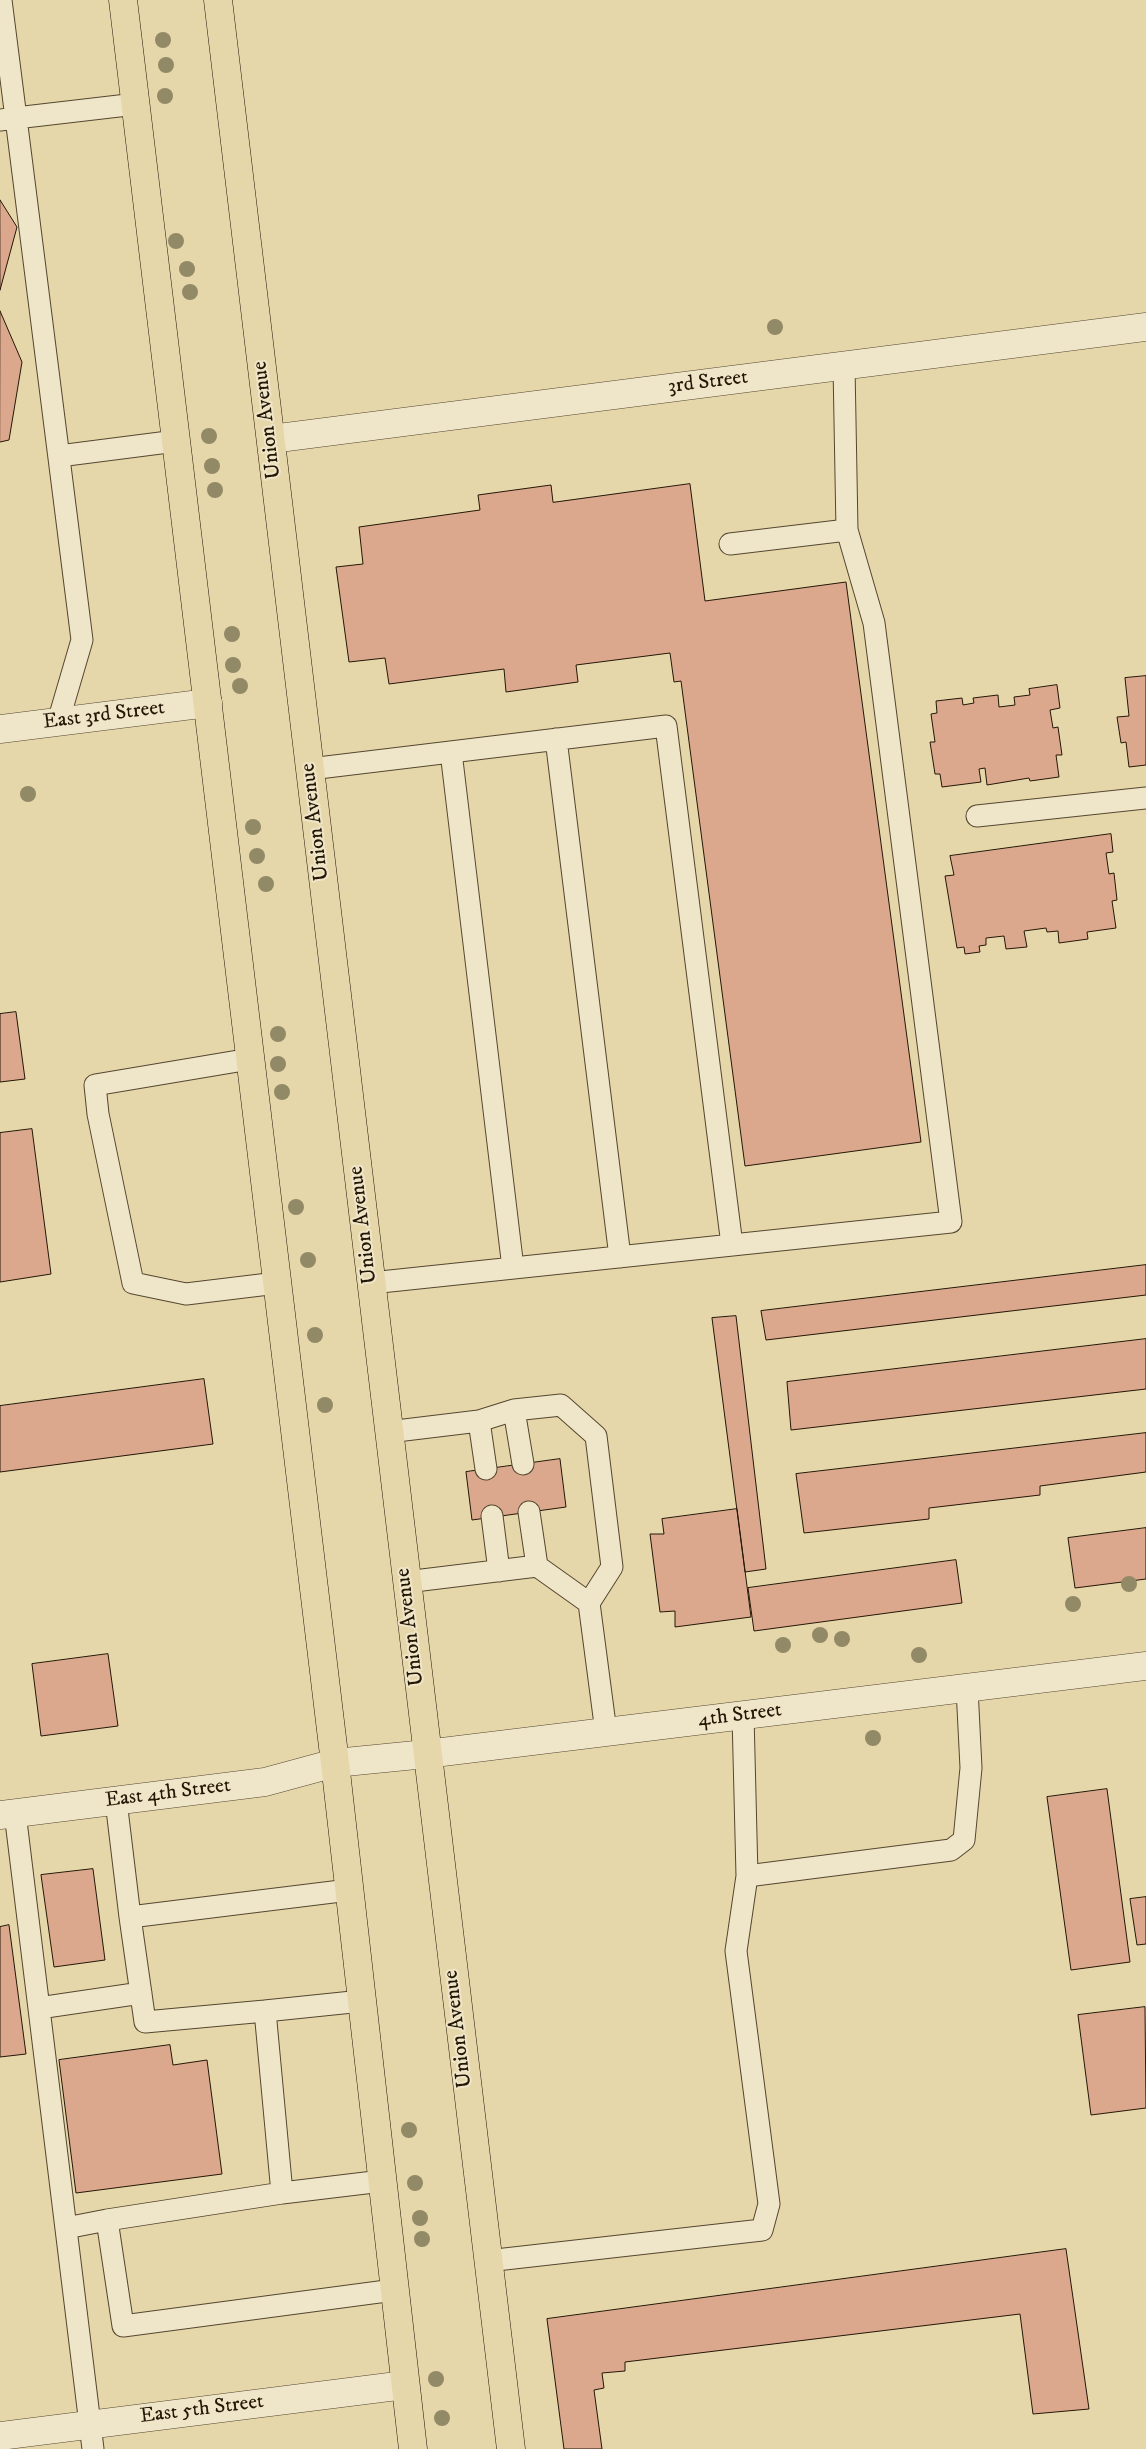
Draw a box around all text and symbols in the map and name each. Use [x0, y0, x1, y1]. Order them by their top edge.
street label: Union Avenue [248, 360, 288, 480]
street label: 3rd Street [667, 366, 749, 400]
street label: East 3rd Street [42, 696, 166, 736]
street label: Union Avenue [296, 762, 336, 882]
street label: Union Avenue [344, 1165, 384, 1285]
street label: Union Avenue [391, 1567, 431, 1687]
street label: 4th Street [697, 1698, 783, 1734]
street label: East 4th Street [104, 1774, 232, 1814]
street label: Union Avenue [439, 1969, 479, 2089]
street label: East 5th Street [139, 2390, 265, 2430]

